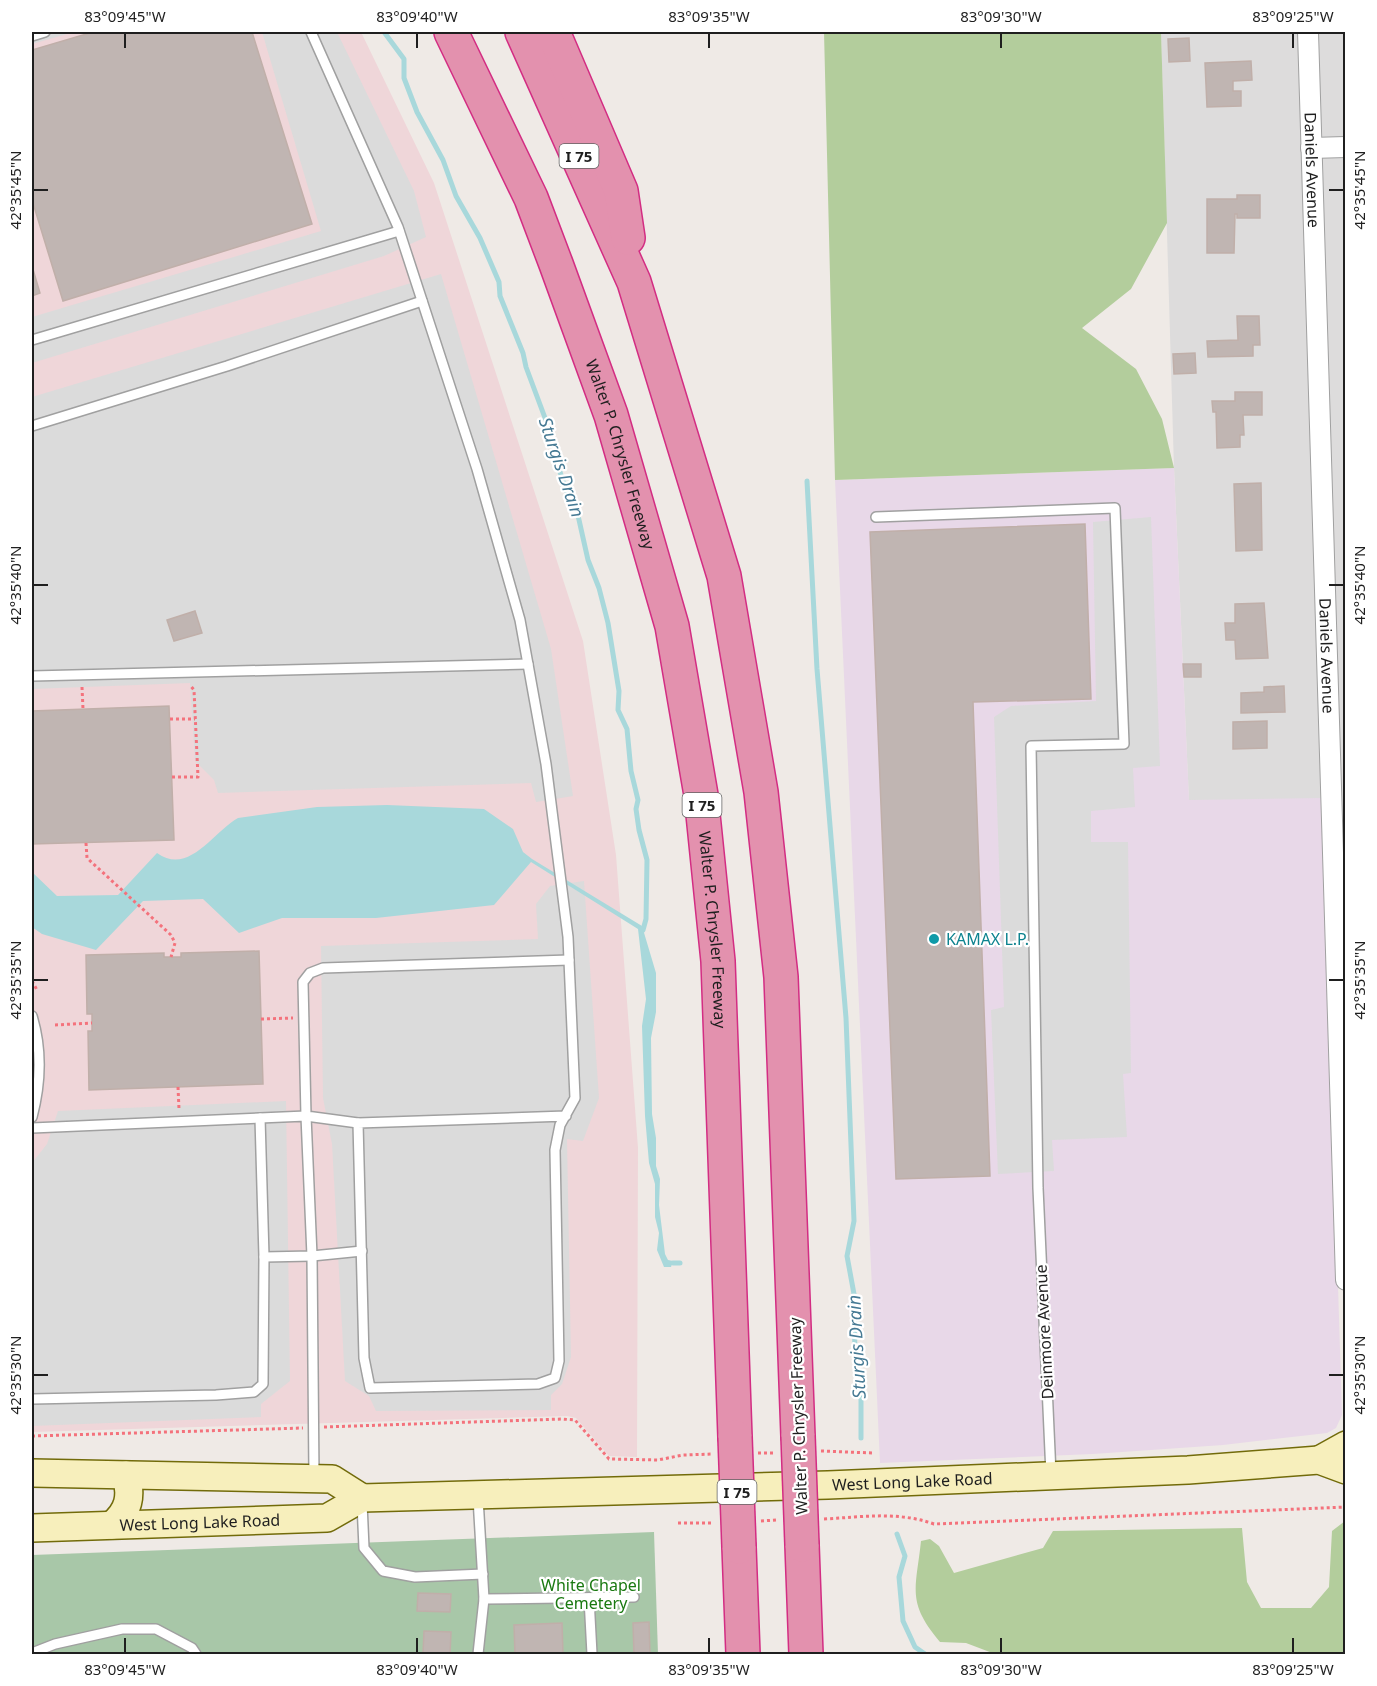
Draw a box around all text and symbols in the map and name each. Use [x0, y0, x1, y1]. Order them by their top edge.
text: 83°09'45"W [84, 6, 166, 26]
text: 83°09'40"W [376, 6, 458, 26]
text: 83°09'35"W [668, 6, 750, 26]
text: 83°09'30"W [960, 6, 1042, 26]
text: 83°09'25"W [1252, 6, 1334, 26]
street label: Daniels Avenue [1299, 112, 1325, 228]
road number: I 75 [560, 144, 598, 168]
text: 42°35'45"N [5, 151, 25, 229]
text: 42°35'45"N [1349, 151, 1369, 229]
street label: Walter P. Chrysler Freeway [581, 356, 661, 553]
water label: Sturgis Drain [534, 414, 590, 520]
text: 42°35'40"N [5, 546, 25, 624]
text: 42°35'40"N [1349, 546, 1369, 624]
street label: Daniels Avenue [1314, 597, 1340, 714]
road number: I 75 [682, 793, 722, 817]
street label: Walter P. Chrysler Freeway [694, 830, 731, 1030]
place label: KAMAX L.P. [946, 928, 1029, 950]
marker: KAMAX L.P. [927, 932, 941, 946]
text: 42°35'35"N [5, 941, 25, 1019]
text: 42°35'35"N [1349, 941, 1369, 1019]
street label: Deinmore Avenue [1029, 1264, 1059, 1400]
water label: Sturgis Drain [841, 1294, 871, 1400]
street label: Walter P. Chrysler Freeway [784, 1316, 812, 1515]
text: 42°35'30"N [5, 1336, 25, 1414]
text: 42°35'30"N [1349, 1336, 1369, 1414]
street label: West Long Lake Road [831, 1467, 993, 1496]
road number: I 75 [718, 1480, 756, 1504]
street label: West Long Lake Road [119, 1509, 281, 1536]
park label: White Chapel Cemetery [541, 1574, 641, 1614]
text: 83°09'45"W [84, 1659, 166, 1679]
text: 83°09'40"W [376, 1659, 458, 1679]
text: 83°09'35"W [668, 1659, 750, 1679]
text: 83°09'30"W [960, 1659, 1042, 1679]
text: 83°09'25"W [1252, 1659, 1334, 1679]

